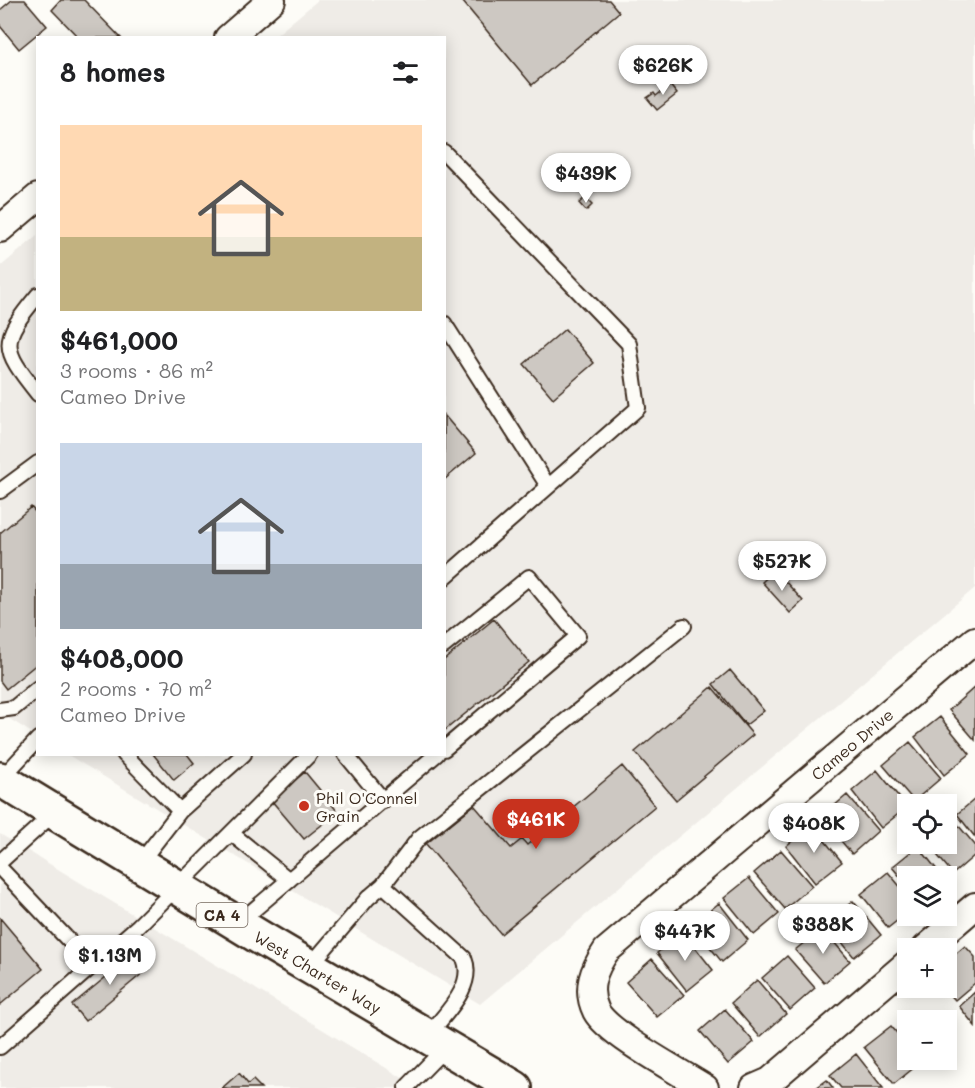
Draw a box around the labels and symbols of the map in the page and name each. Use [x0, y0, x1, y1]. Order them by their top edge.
pin: $626K [621, 45, 705, 96]
pin: $439K [544, 153, 628, 204]
pin: $527K [740, 541, 824, 592]
street label: Cameo Drive [807, 704, 897, 784]
place label: Phil O'Connel Grain [316, 787, 418, 826]
marker: Phil O'Connel Grain [297, 799, 311, 813]
pin: $461K [494, 799, 578, 850]
pin: $408K [772, 803, 856, 854]
road number: CA 4 [196, 903, 248, 927]
pin: $388K [781, 904, 865, 955]
pin: $447K [643, 911, 727, 962]
street label: West Charter Way [251, 926, 385, 1018]
pin: $1.13M [61, 935, 159, 986]

